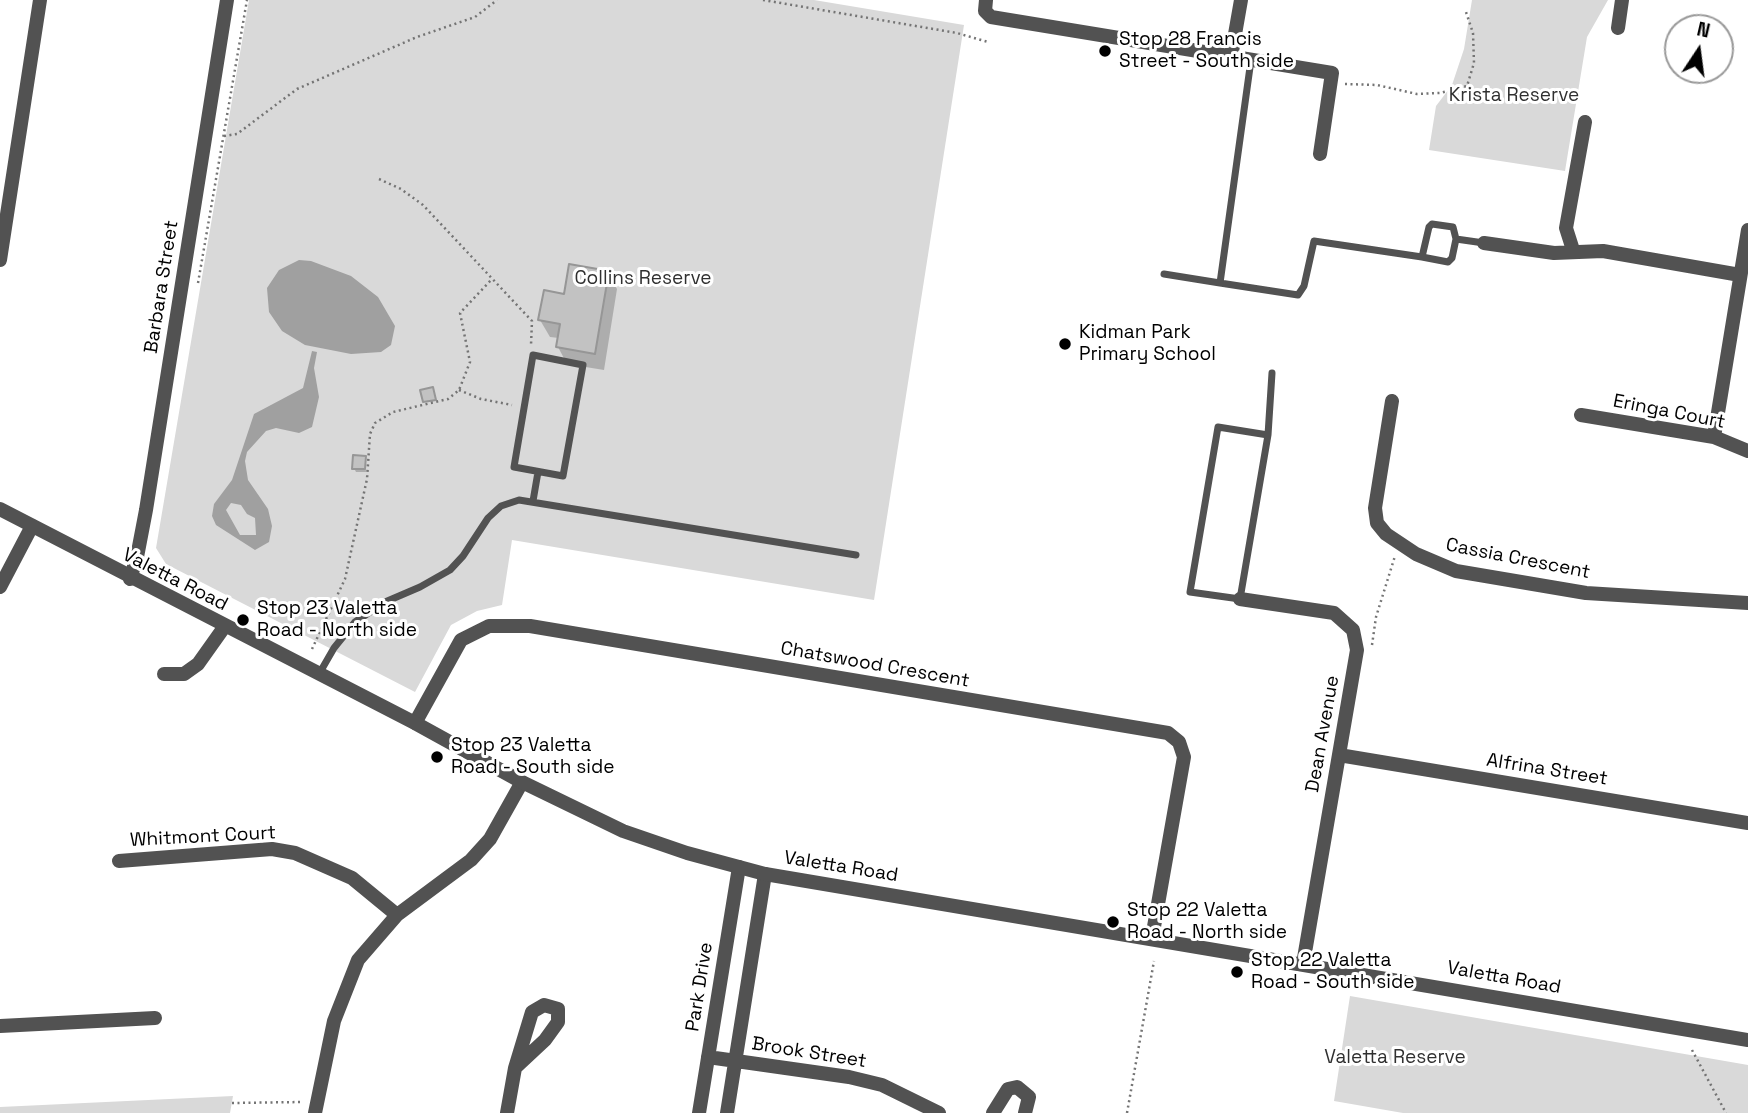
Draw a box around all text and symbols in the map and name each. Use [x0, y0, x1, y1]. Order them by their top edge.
north arrow [1664, 14, 1734, 84]
text: N [1694, 16, 1712, 44]
place label: Stop 28 Francis Street - South side [1119, 29, 1294, 73]
marker: Stop 28 Francis Street - South side [1097, 43, 1113, 59]
park label: Krista Reserve [1449, 85, 1579, 107]
street label: Barbara Street [140, 219, 184, 355]
park label: Collins Reserve [574, 268, 712, 290]
place label: Kidman Park Primary School [1079, 322, 1216, 366]
marker: Kidman Park Primary School [1057, 336, 1073, 352]
street label: Eringa Court [1611, 390, 1727, 434]
street label: Cassia Crescent [1444, 534, 1592, 584]
street label: Valetta Road [118, 544, 232, 616]
place label: Stop 23 Valetta Road - North side [257, 598, 417, 642]
marker: Stop 23 Valetta Road - North side [235, 612, 251, 628]
street label: Chatswood Crescent [779, 637, 971, 693]
street label: Dean Avenue [1301, 674, 1345, 794]
place label: Stop 23 Valetta Road - South side [451, 735, 614, 779]
marker: Stop 23 Valetta Road - South side [429, 749, 445, 765]
street label: Alfrina Street [1485, 749, 1609, 791]
street label: Whitmont Court [129, 822, 277, 852]
street label: Valetta Road [782, 847, 900, 887]
place label: Stop 22 Valetta Road - North side [1127, 900, 1287, 944]
marker: Stop 22 Valetta Road - North side [1105, 914, 1121, 930]
street label: Park Drive [682, 941, 718, 1033]
place label: Stop 22 Valetta Road - South side [1251, 950, 1414, 994]
street label: Valetta Road [1445, 957, 1563, 999]
marker: Stop 22 Valetta Road - South side [1229, 964, 1245, 980]
street label: Brook Street [750, 1033, 868, 1073]
park label: Valetta Reserve [1324, 1047, 1466, 1069]

